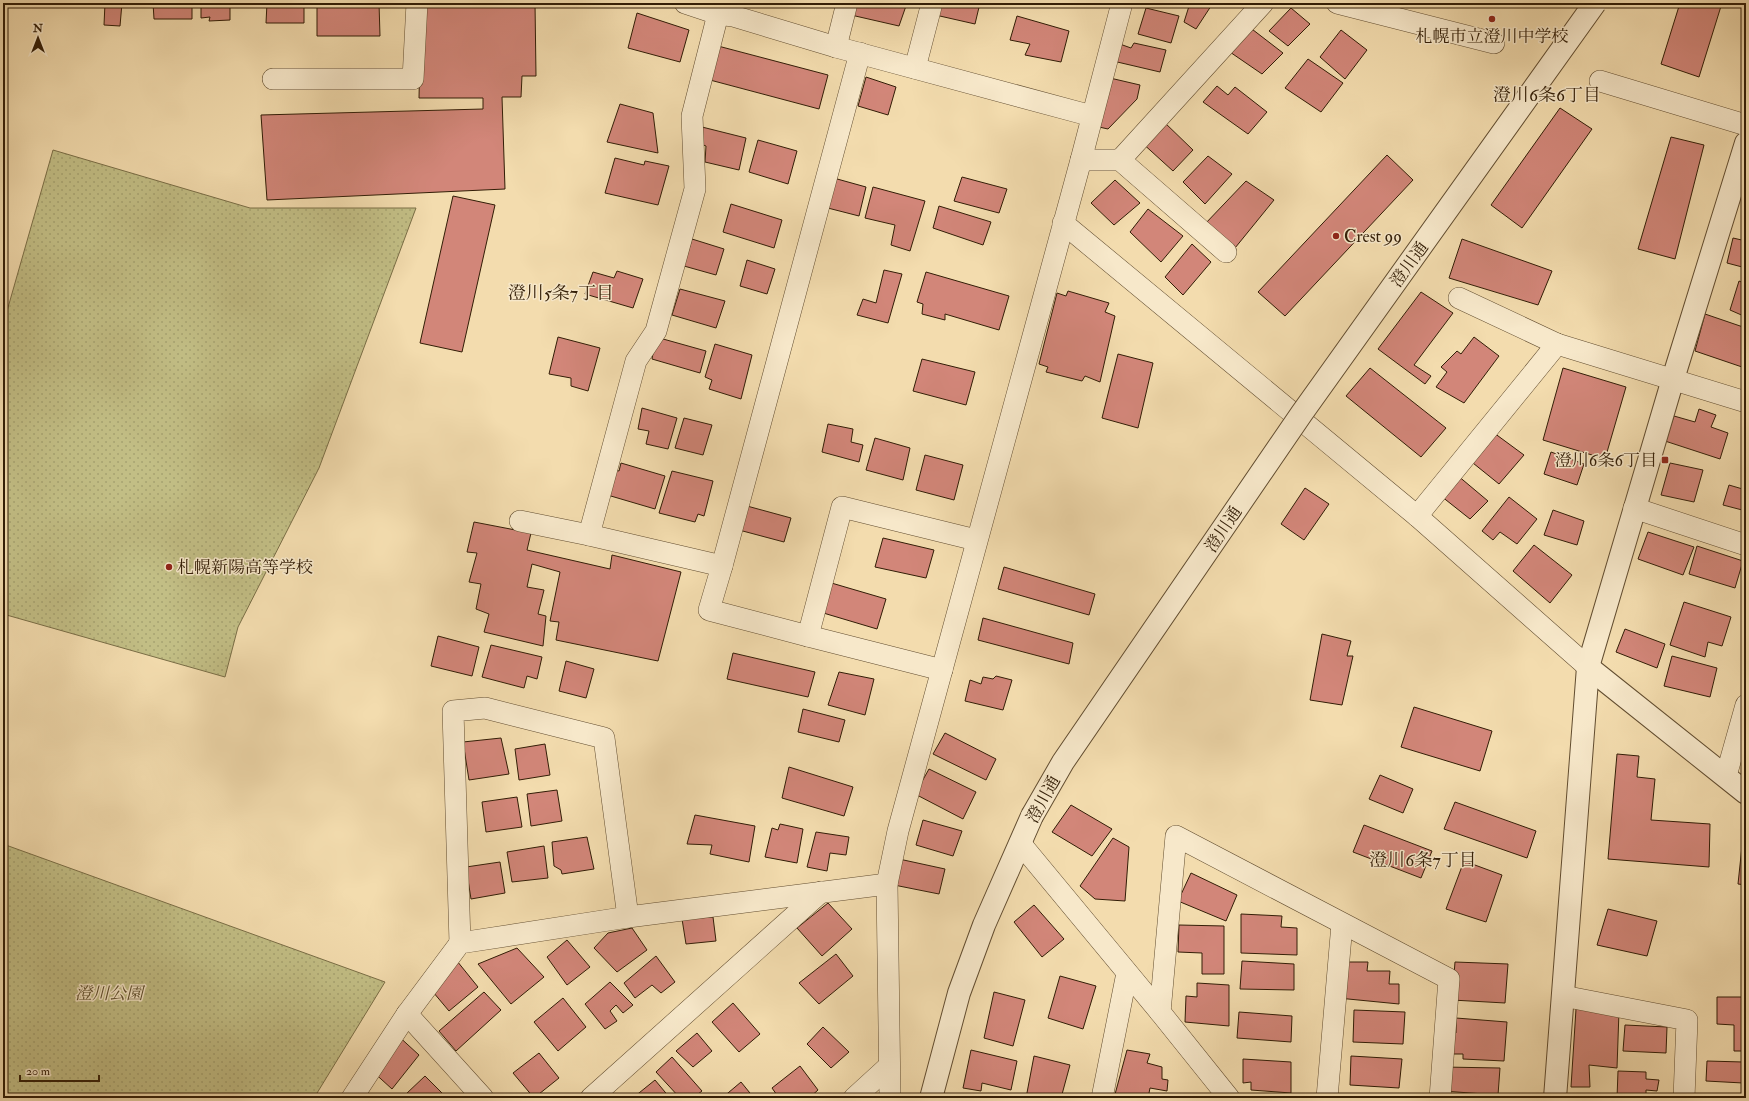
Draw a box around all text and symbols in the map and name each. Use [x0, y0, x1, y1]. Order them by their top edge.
marker: 札幌市立澄川中学校 [1487, 14, 1497, 24]
north arrow [18, 18, 58, 58]
text: N [32, 22, 44, 35]
place label: 札幌市立澄川中学校 [1416, 26, 1569, 47]
district label: 澄川6条6丁目 [1493, 84, 1601, 107]
place label: Crest 99 [1344, 226, 1402, 247]
marker: Crest 99 [1331, 231, 1341, 241]
street label: 澄川通 [1386, 237, 1433, 291]
district label: 澄川5条7丁目 [508, 282, 614, 305]
place label: 澄川6条6丁目 [1555, 450, 1657, 471]
marker: 澄川6条6丁目 [1660, 455, 1670, 465]
street label: 澄川通 [1200, 502, 1246, 556]
place label: 札幌新陽高等学校 [177, 557, 313, 578]
marker: 札幌新陽高等学校 [164, 562, 174, 572]
street label: 澄川通 [1022, 772, 1065, 827]
district label: 澄川6条7丁目 [1369, 849, 1477, 872]
park label: 澄川公園 [75, 983, 146, 1004]
scale bar [20, 1057, 99, 1083]
text: 20 m [26, 1064, 51, 1079]

